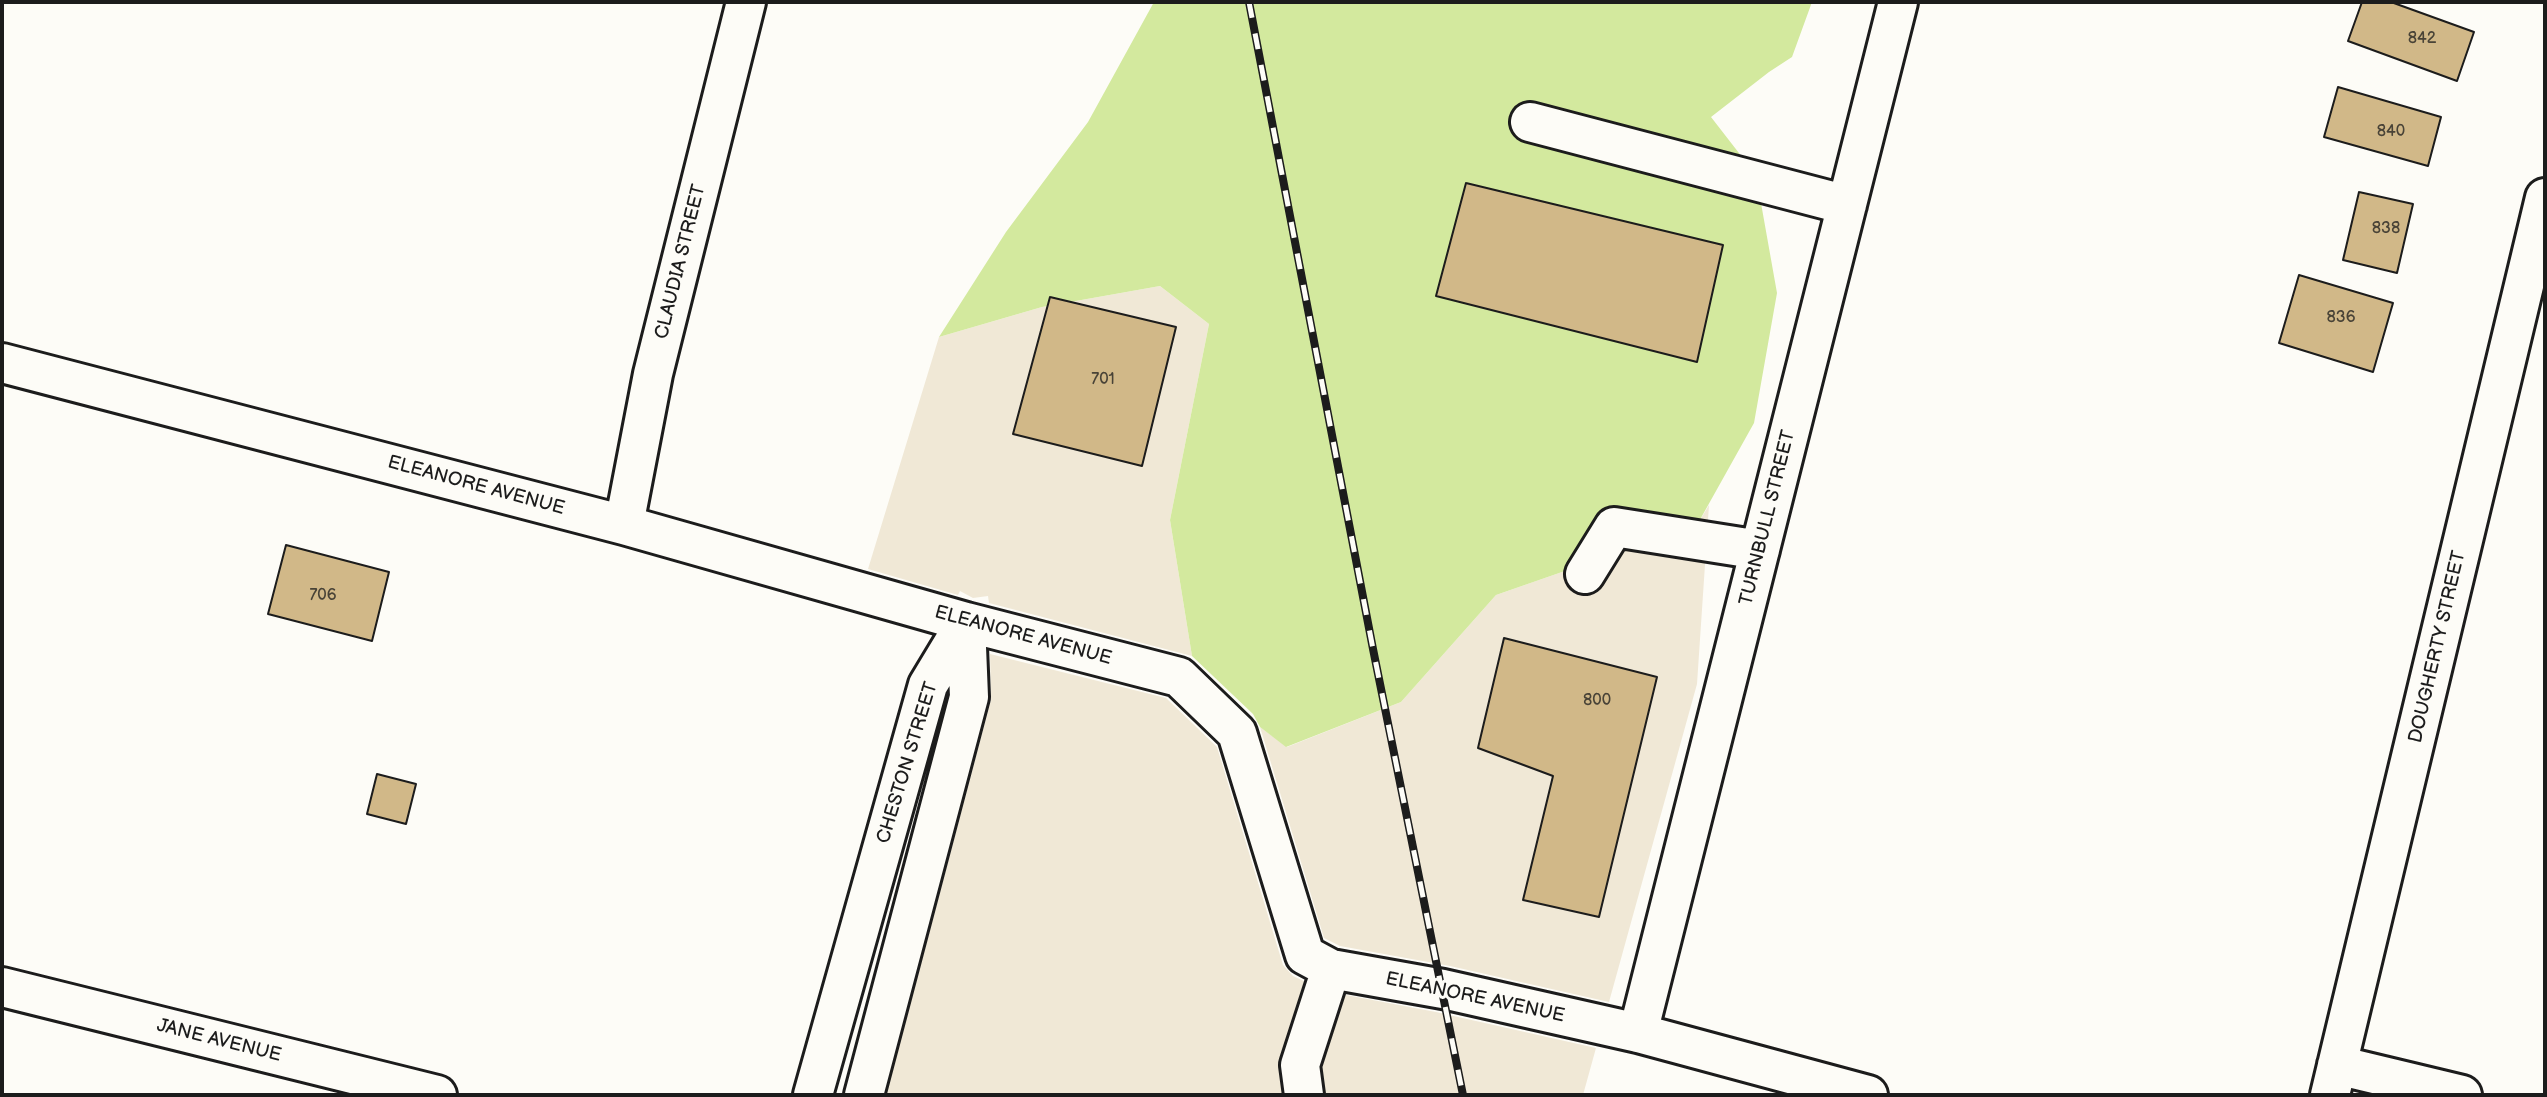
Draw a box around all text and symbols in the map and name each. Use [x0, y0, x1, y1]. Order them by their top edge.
house number: 842 [2408, 29, 2436, 49]
house number: 840 [2377, 122, 2405, 142]
street label: CLAUDIA STREET [651, 182, 711, 342]
house number: 838 [2372, 219, 2400, 239]
house number: 836 [2327, 308, 2355, 328]
house number: 701 [1091, 370, 1115, 390]
street label: TURNBULL STREET [1735, 428, 1801, 608]
street label: ELEANORE AVENUE [385, 451, 567, 521]
street label: DOUGHERTY STREET [2405, 549, 2471, 745]
house number: 706 [309, 586, 337, 606]
street label: ELEANORE AVENUE [932, 601, 1114, 671]
street label: CHESTON STREET [873, 679, 943, 847]
house number: 800 [1583, 691, 1611, 711]
street label: ELEANORE AVENUE [1383, 968, 1567, 1028]
street label: JANE AVENUE [154, 1015, 284, 1067]

